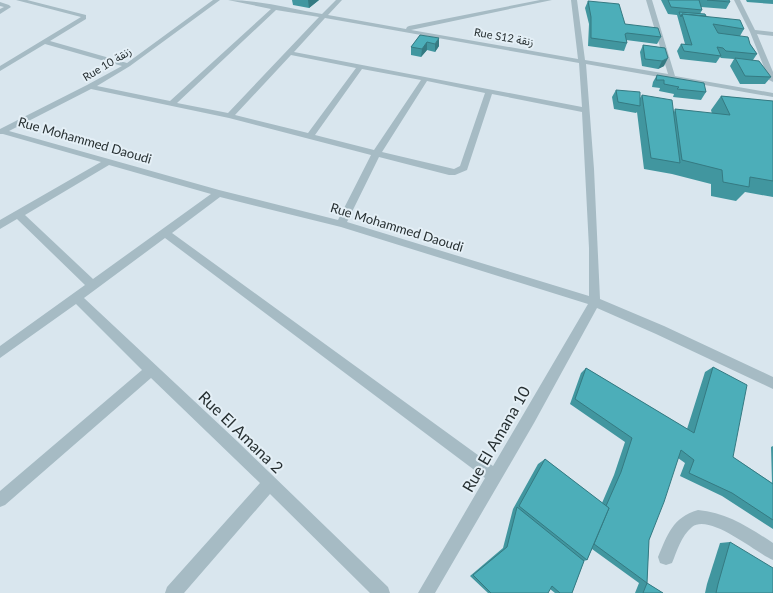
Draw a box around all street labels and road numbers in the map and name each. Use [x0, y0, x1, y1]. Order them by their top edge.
street label: Rue S12 زنقة [473, 25, 535, 49]
street label: Rue 10 زنقة [80, 44, 134, 84]
street label: Rue Mohammed Daoudi [16, 113, 154, 167]
street label: Rue Mohammed Daoudi [329, 199, 465, 255]
street label: Rue El Amana 10 [458, 382, 534, 495]
street label: Rue El Amana 2 [195, 387, 287, 477]

